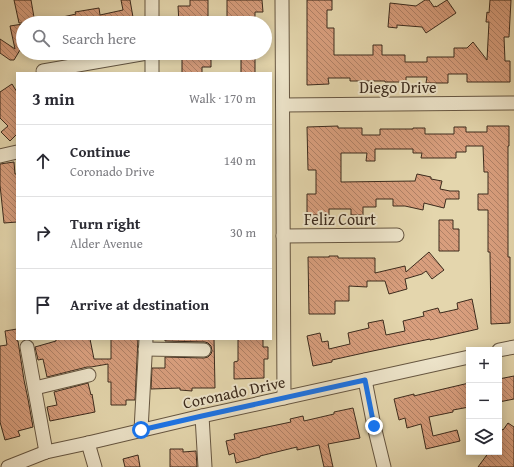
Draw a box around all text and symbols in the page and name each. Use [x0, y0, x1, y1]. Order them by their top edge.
search box [16, 16, 272, 60]
icon: search [30, 27, 52, 49]
text: Search here [62, 28, 136, 49]
street label: Diego Drive [359, 75, 437, 99]
text: 3 min [32, 86, 74, 111]
text: Walk · 170 m [189, 89, 256, 108]
text: Continue [70, 141, 131, 162]
icon: ahead [32, 150, 54, 172]
text: 140 m [224, 151, 256, 170]
text: Coronado Drive [70, 162, 155, 181]
street label: Feliz Court [304, 207, 376, 231]
text: Turn right [70, 213, 141, 234]
icon: right [32, 222, 54, 244]
text: 30 m [230, 223, 256, 242]
text: Alder Avenue [70, 234, 143, 253]
icon: arrive [32, 294, 54, 316]
text: Arrive at destination [70, 294, 209, 315]
map controls [466, 347, 502, 455]
button: + [466, 347, 502, 383]
street label: Coronado Drive [181, 369, 287, 415]
button: − [466, 383, 502, 419]
route end [365, 417, 383, 435]
button: layers [466, 419, 502, 455]
route start [132, 421, 150, 439]

